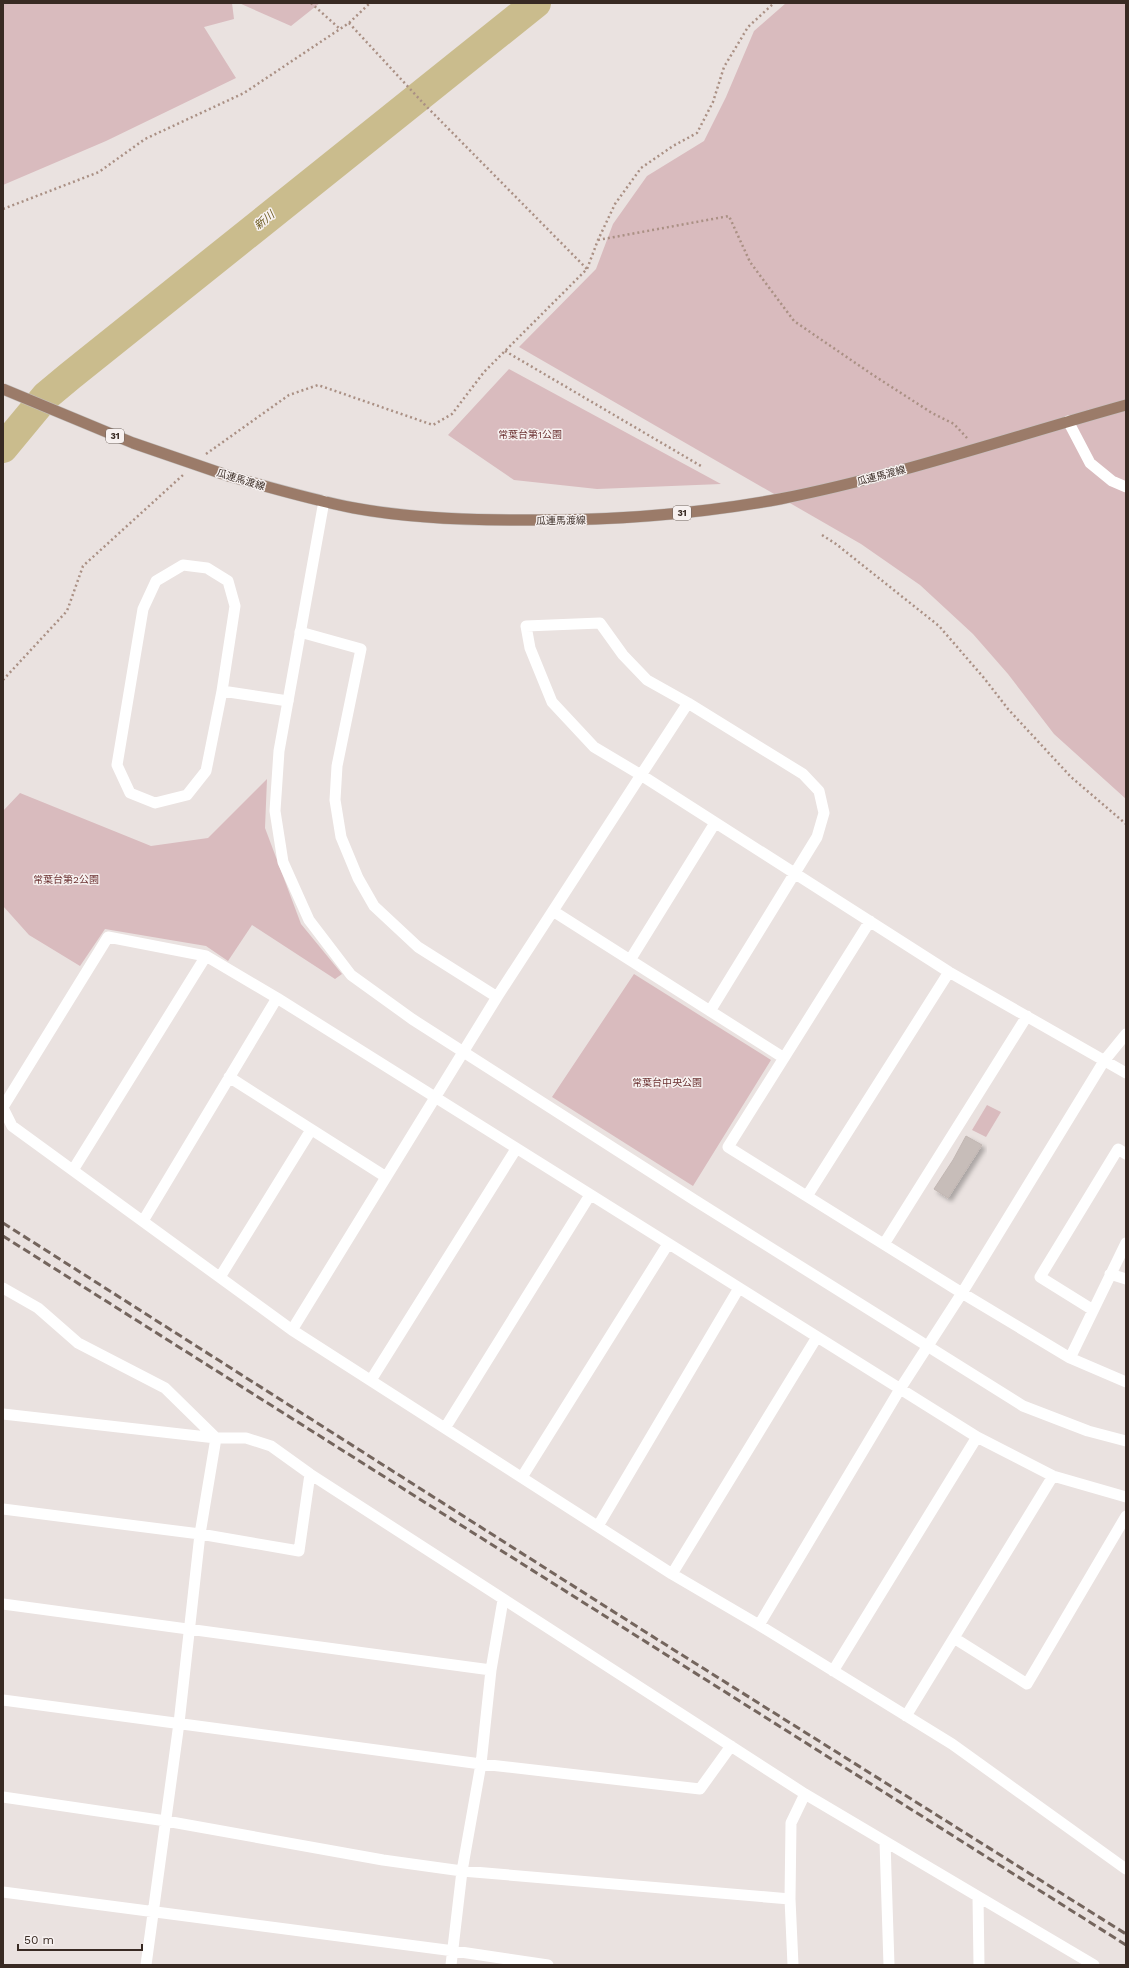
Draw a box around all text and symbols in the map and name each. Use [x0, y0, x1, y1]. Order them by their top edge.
water label: 新川 [252, 208, 278, 232]
road number: 31 [106, 429, 124, 443]
park label: 常葉台第1公園 [498, 429, 562, 440]
street label: 瓜連馬渡線 [856, 464, 907, 487]
street label: 瓜連馬渡線 [215, 467, 266, 492]
road number: 31 [673, 506, 691, 520]
street label: 瓜連馬渡線 [536, 515, 586, 526]
park label: 常葉台第2公園 [33, 874, 99, 885]
park label: 常葉台中央公園 [632, 1077, 702, 1088]
scale bar [18, 1926, 142, 1952]
text: 50 m [24, 1933, 54, 1947]

